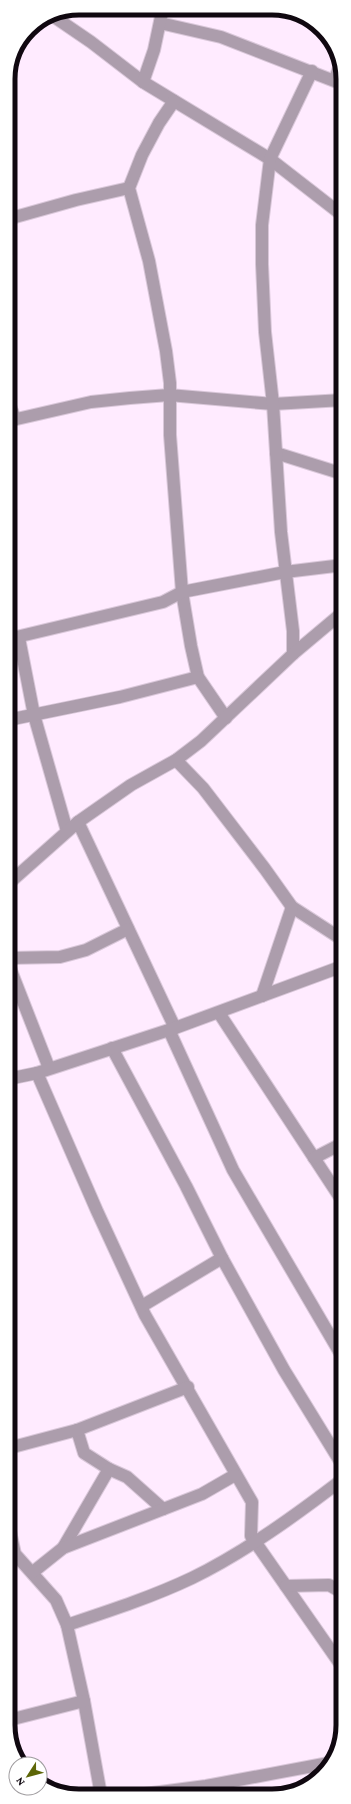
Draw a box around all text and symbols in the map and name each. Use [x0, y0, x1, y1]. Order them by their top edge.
north arrow [8, 1756, 48, 1796]
text: N [13, 1775, 27, 1788]

